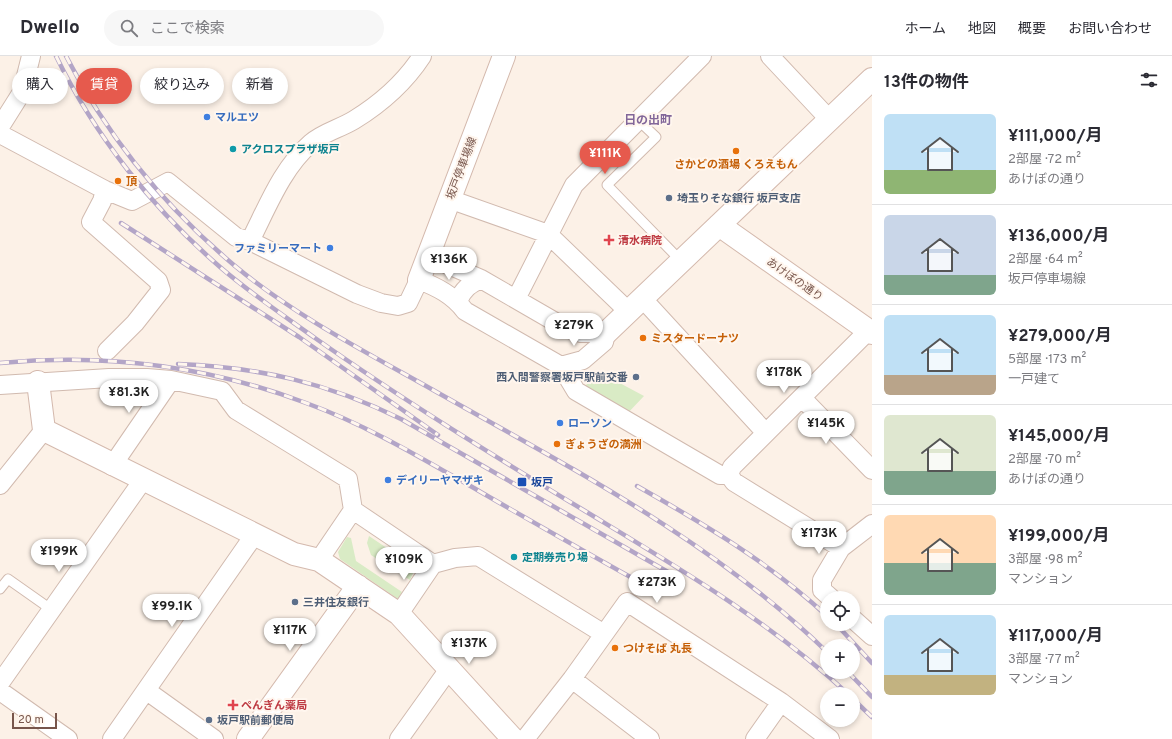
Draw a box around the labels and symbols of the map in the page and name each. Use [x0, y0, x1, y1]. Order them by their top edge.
place label: マルエツ [215, 111, 259, 125]
marker: マルエツ [202, 112, 212, 122]
district label: 日の出町 [624, 113, 672, 129]
street label: 坂戸停車場線 [444, 135, 480, 202]
pin: ¥111K [577, 141, 633, 175]
place label: アクロスプラザ坂戸 [241, 143, 339, 157]
marker: アクロスプラザ坂戸 [228, 144, 238, 154]
marker: さかどの酒場 くろえもん [731, 146, 741, 156]
place label: さかどの酒場 くろえもん [674, 158, 798, 172]
place label: 頂 [126, 175, 138, 189]
marker: 頂 [113, 176, 123, 186]
place label: 埼玉りそな銀行 坂戸支店 [677, 192, 801, 206]
marker: 埼玉りそな銀行 坂戸支店 [664, 193, 674, 203]
marker: 清水病院 [603, 234, 615, 246]
place label: 清水病院 [618, 234, 662, 248]
place label: ファミリーマート [234, 242, 322, 256]
marker: ファミリーマート [325, 243, 335, 253]
pin: ¥136K [421, 247, 477, 281]
street label: あけぼの通り [763, 255, 825, 304]
pin: ¥279K [546, 313, 602, 347]
place label: ミスタードーナツ [651, 332, 739, 346]
marker: ミスタードーナツ [638, 333, 648, 343]
pin: ¥178K [756, 360, 812, 394]
place label: 西入間警察署坂戸駅前交番 [496, 371, 628, 385]
marker: 西入間警察署坂戸駅前交番 [631, 372, 641, 382]
pin: ¥81.3K [96, 380, 162, 414]
pin: ¥145K [798, 411, 854, 445]
place label: ローソン [568, 417, 612, 431]
marker: ローソン [555, 418, 565, 428]
place label: ぎょうざの満洲 [565, 438, 641, 452]
marker: ぎょうざの満洲 [552, 439, 562, 449]
place label: デイリーヤマザキ [396, 474, 484, 488]
marker: デイリーヤマザキ [383, 475, 393, 485]
marker: 坂戸 [516, 476, 528, 488]
place label: 坂戸 [531, 476, 553, 490]
pin: ¥173K [791, 521, 847, 555]
pin: ¥199K [31, 539, 87, 573]
pin: ¥109K [376, 547, 432, 581]
place label: 定期券売り場 [522, 551, 588, 565]
marker: 定期券売り場 [509, 552, 519, 562]
pin: ¥273K [629, 570, 685, 604]
pin: ¥99.1K [139, 594, 205, 628]
place label: 三井住友銀行 [303, 596, 369, 610]
marker: 三井住友銀行 [290, 597, 300, 607]
pin: ¥117K [262, 618, 318, 652]
pin: ¥137K [441, 631, 497, 665]
place label: つけそば 丸長 [623, 642, 692, 656]
marker: つけそば 丸長 [610, 643, 620, 653]
place label: ぺんぎん薬局 [241, 699, 307, 713]
marker: ぺんぎん薬局 [228, 700, 238, 710]
scale bar [12, 711, 57, 730]
place label: 坂戸駅前郵便局 [217, 714, 294, 728]
marker: 坂戸駅前郵便局 [204, 715, 214, 725]

